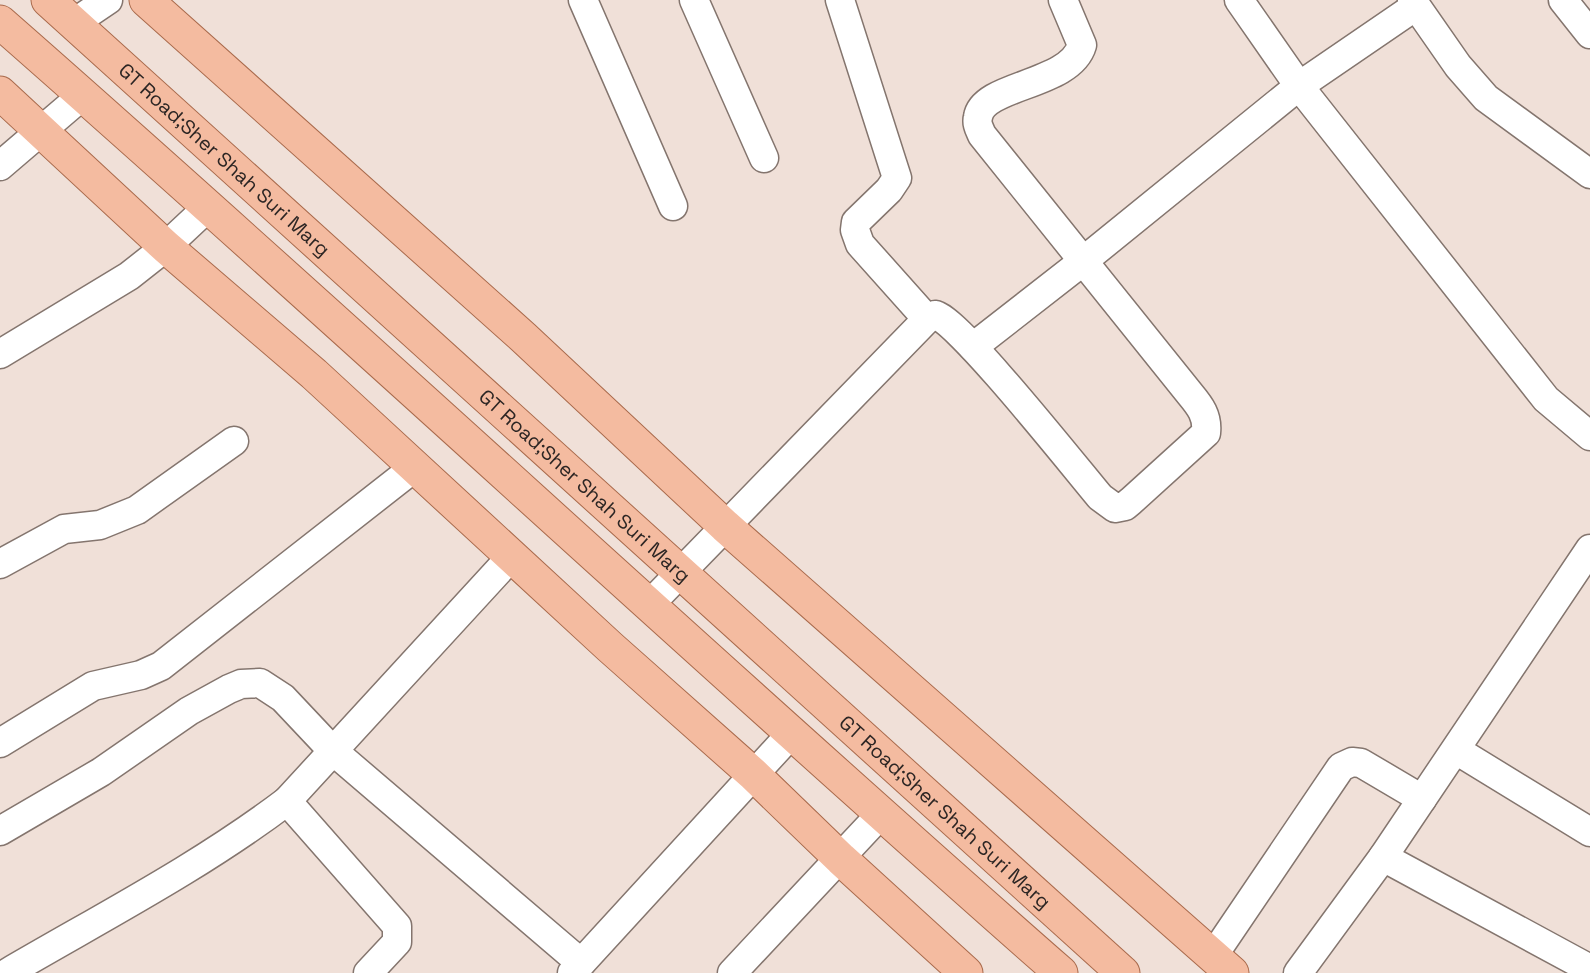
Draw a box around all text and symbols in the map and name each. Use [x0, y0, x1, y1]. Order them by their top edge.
street label: GT Road;Sher Shah Suri Marg [113, 57, 336, 262]
street label: GT Road;Sher Shah Suri Marg [473, 383, 696, 588]
street label: GT Road;Sher Shah Suri Marg [834, 709, 1056, 914]

